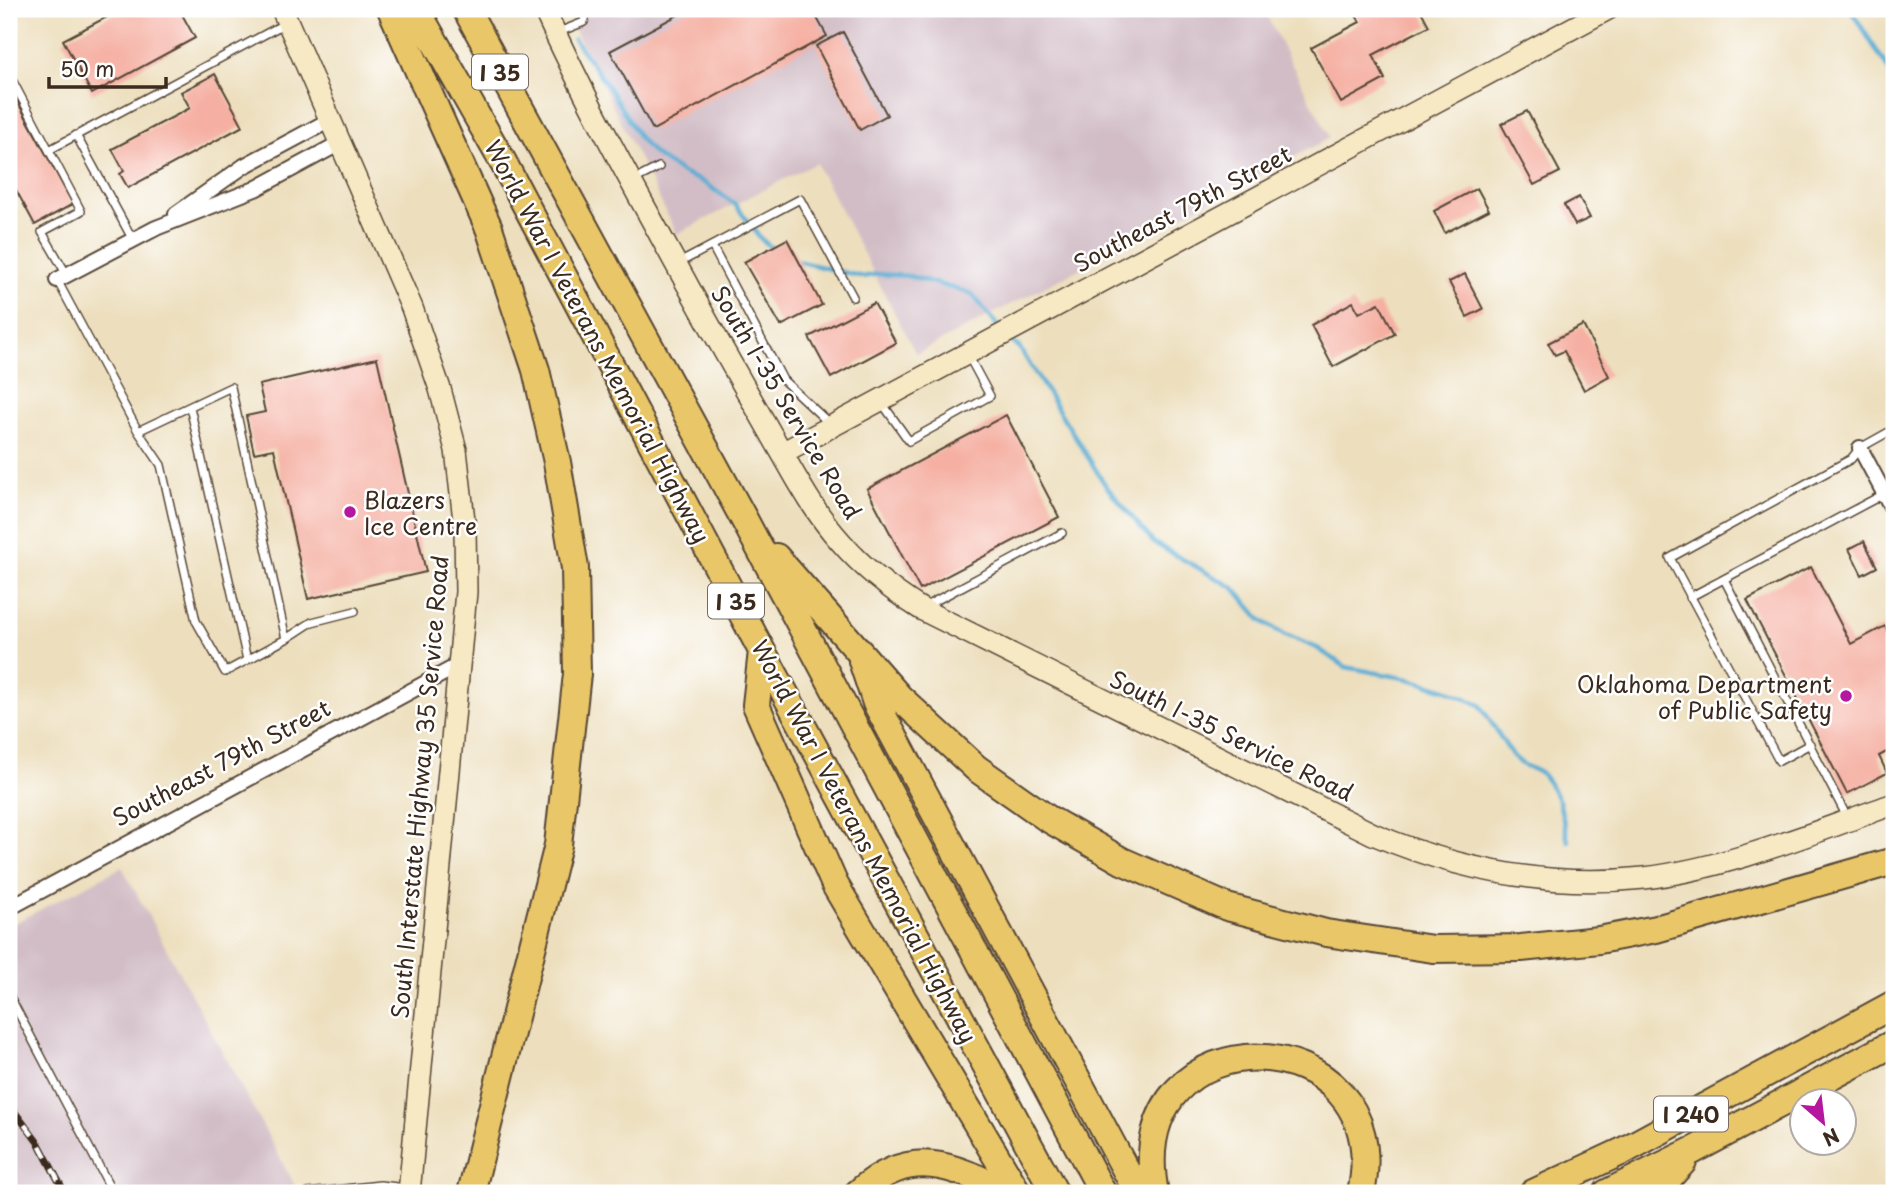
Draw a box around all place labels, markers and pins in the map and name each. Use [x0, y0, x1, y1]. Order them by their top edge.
place label: Blazers Ice Centre [364, 482, 477, 543]
marker: Blazers Ice Centre [342, 504, 358, 520]
place label: Oklahoma Department of Public Safety [1577, 666, 1832, 727]
marker: Oklahoma Department of Public Safety [1838, 688, 1854, 704]

